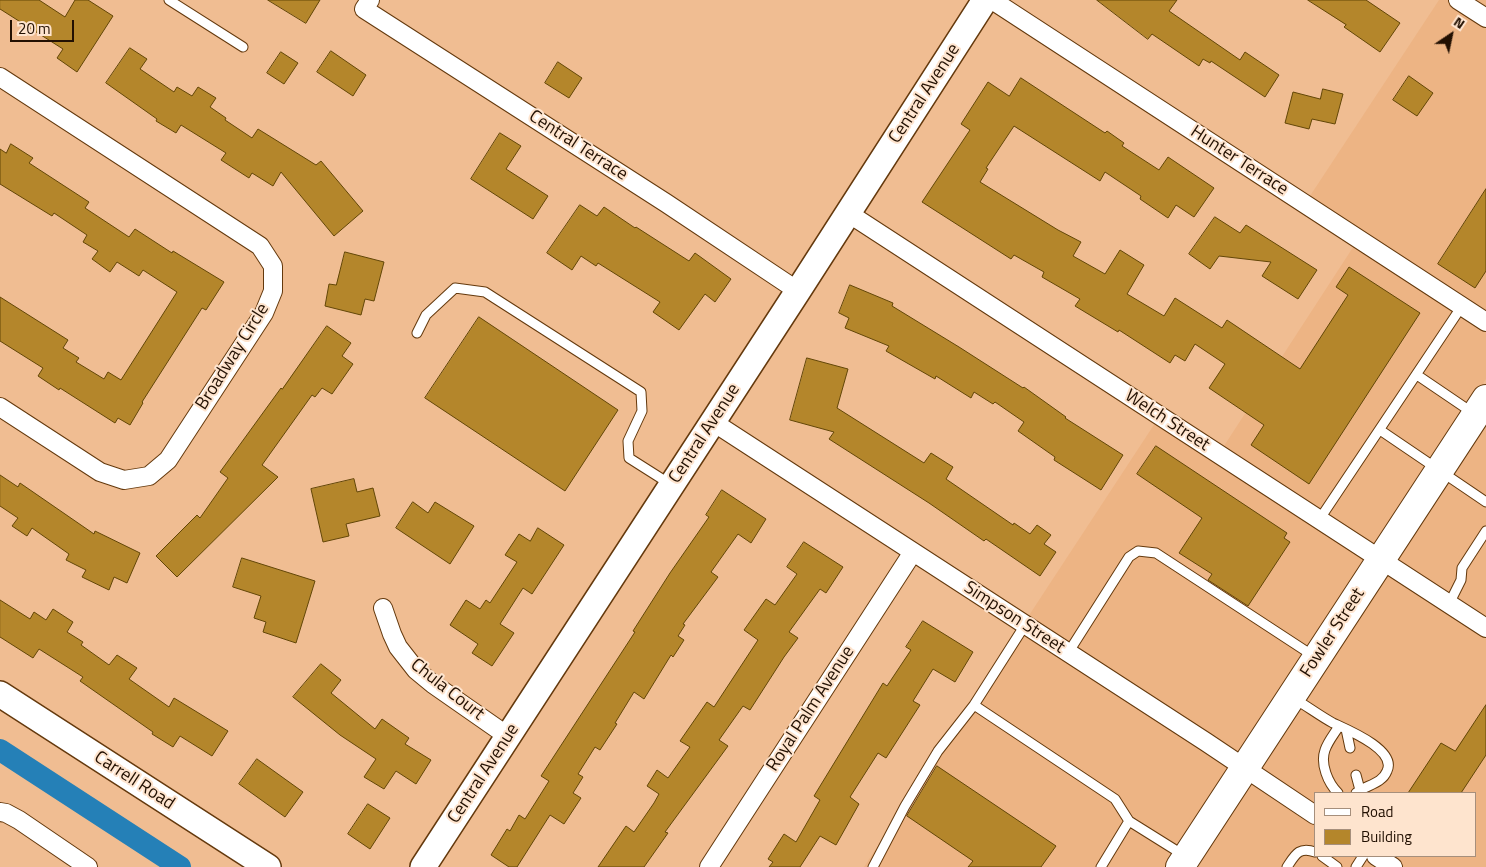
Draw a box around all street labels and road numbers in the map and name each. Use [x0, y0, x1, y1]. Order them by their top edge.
street label: Central Avenue [885, 40, 965, 148]
street label: Central Terrace [525, 106, 631, 186]
street label: Hunter Terrace [1186, 121, 1292, 201]
street label: Broadway Circle [192, 300, 274, 414]
street label: Central Avenue [665, 380, 745, 488]
street label: Welch Street [1121, 386, 1213, 456]
street label: Simpson Street [959, 577, 1069, 659]
street label: Fowler Street [1296, 584, 1370, 682]
street label: Royal Palm Avenue [762, 642, 860, 776]
street label: Chula Court [406, 655, 488, 725]
street label: Central Avenue [444, 720, 524, 828]
street label: Carrell Road [90, 747, 178, 815]

